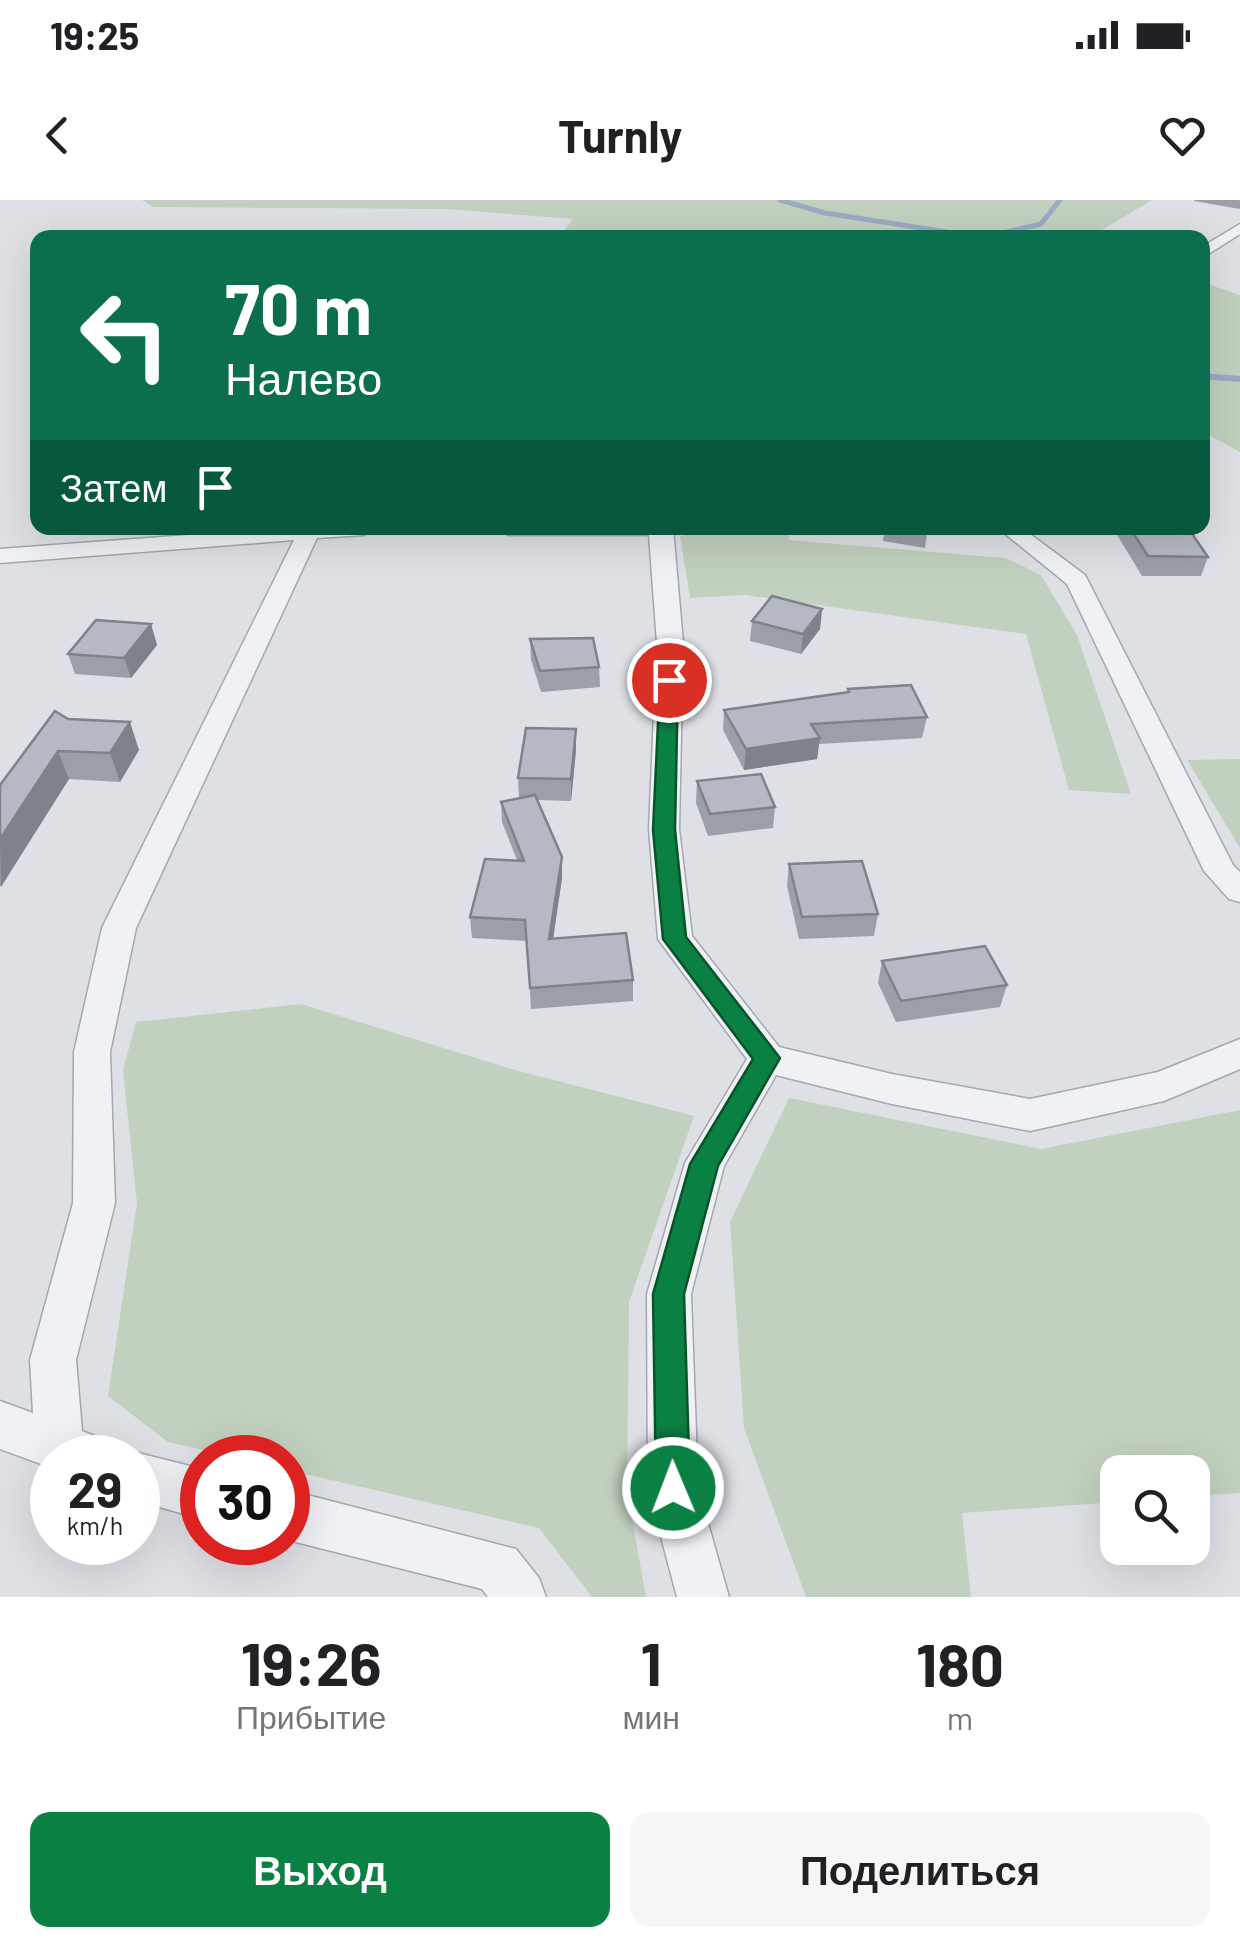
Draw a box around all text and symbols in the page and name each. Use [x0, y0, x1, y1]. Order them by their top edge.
text: 19:25 [50, 12, 139, 58]
icon: back [30, 108, 85, 163]
text: Turnly [558, 108, 682, 162]
icon: heart [1155, 108, 1210, 163]
text: 70 m [225, 265, 372, 349]
icon: left [60, 270, 190, 400]
text: Налево [225, 350, 382, 404]
icon: arrive [188, 460, 243, 515]
text: Затем [60, 464, 168, 510]
pin [627, 638, 712, 723]
icon: arrive [642, 653, 697, 708]
speed limit sign: 30 [180, 1435, 310, 1565]
position arrow [621, 1436, 725, 1540]
map controls [1100, 1455, 1210, 1565]
button: search [1100, 1455, 1210, 1565]
text: 29 [68, 1458, 122, 1518]
text: km/h [67, 1510, 123, 1540]
text: 19:26 [241, 1626, 382, 1698]
text: 1 [641, 1626, 662, 1698]
text: 180 [916, 1627, 1004, 1699]
text: Прибытие [236, 1697, 386, 1735]
text: мин [622, 1697, 680, 1735]
text: m [947, 1698, 973, 1736]
button: Выход [30, 1812, 610, 1927]
button: Поделиться [630, 1812, 1210, 1927]

